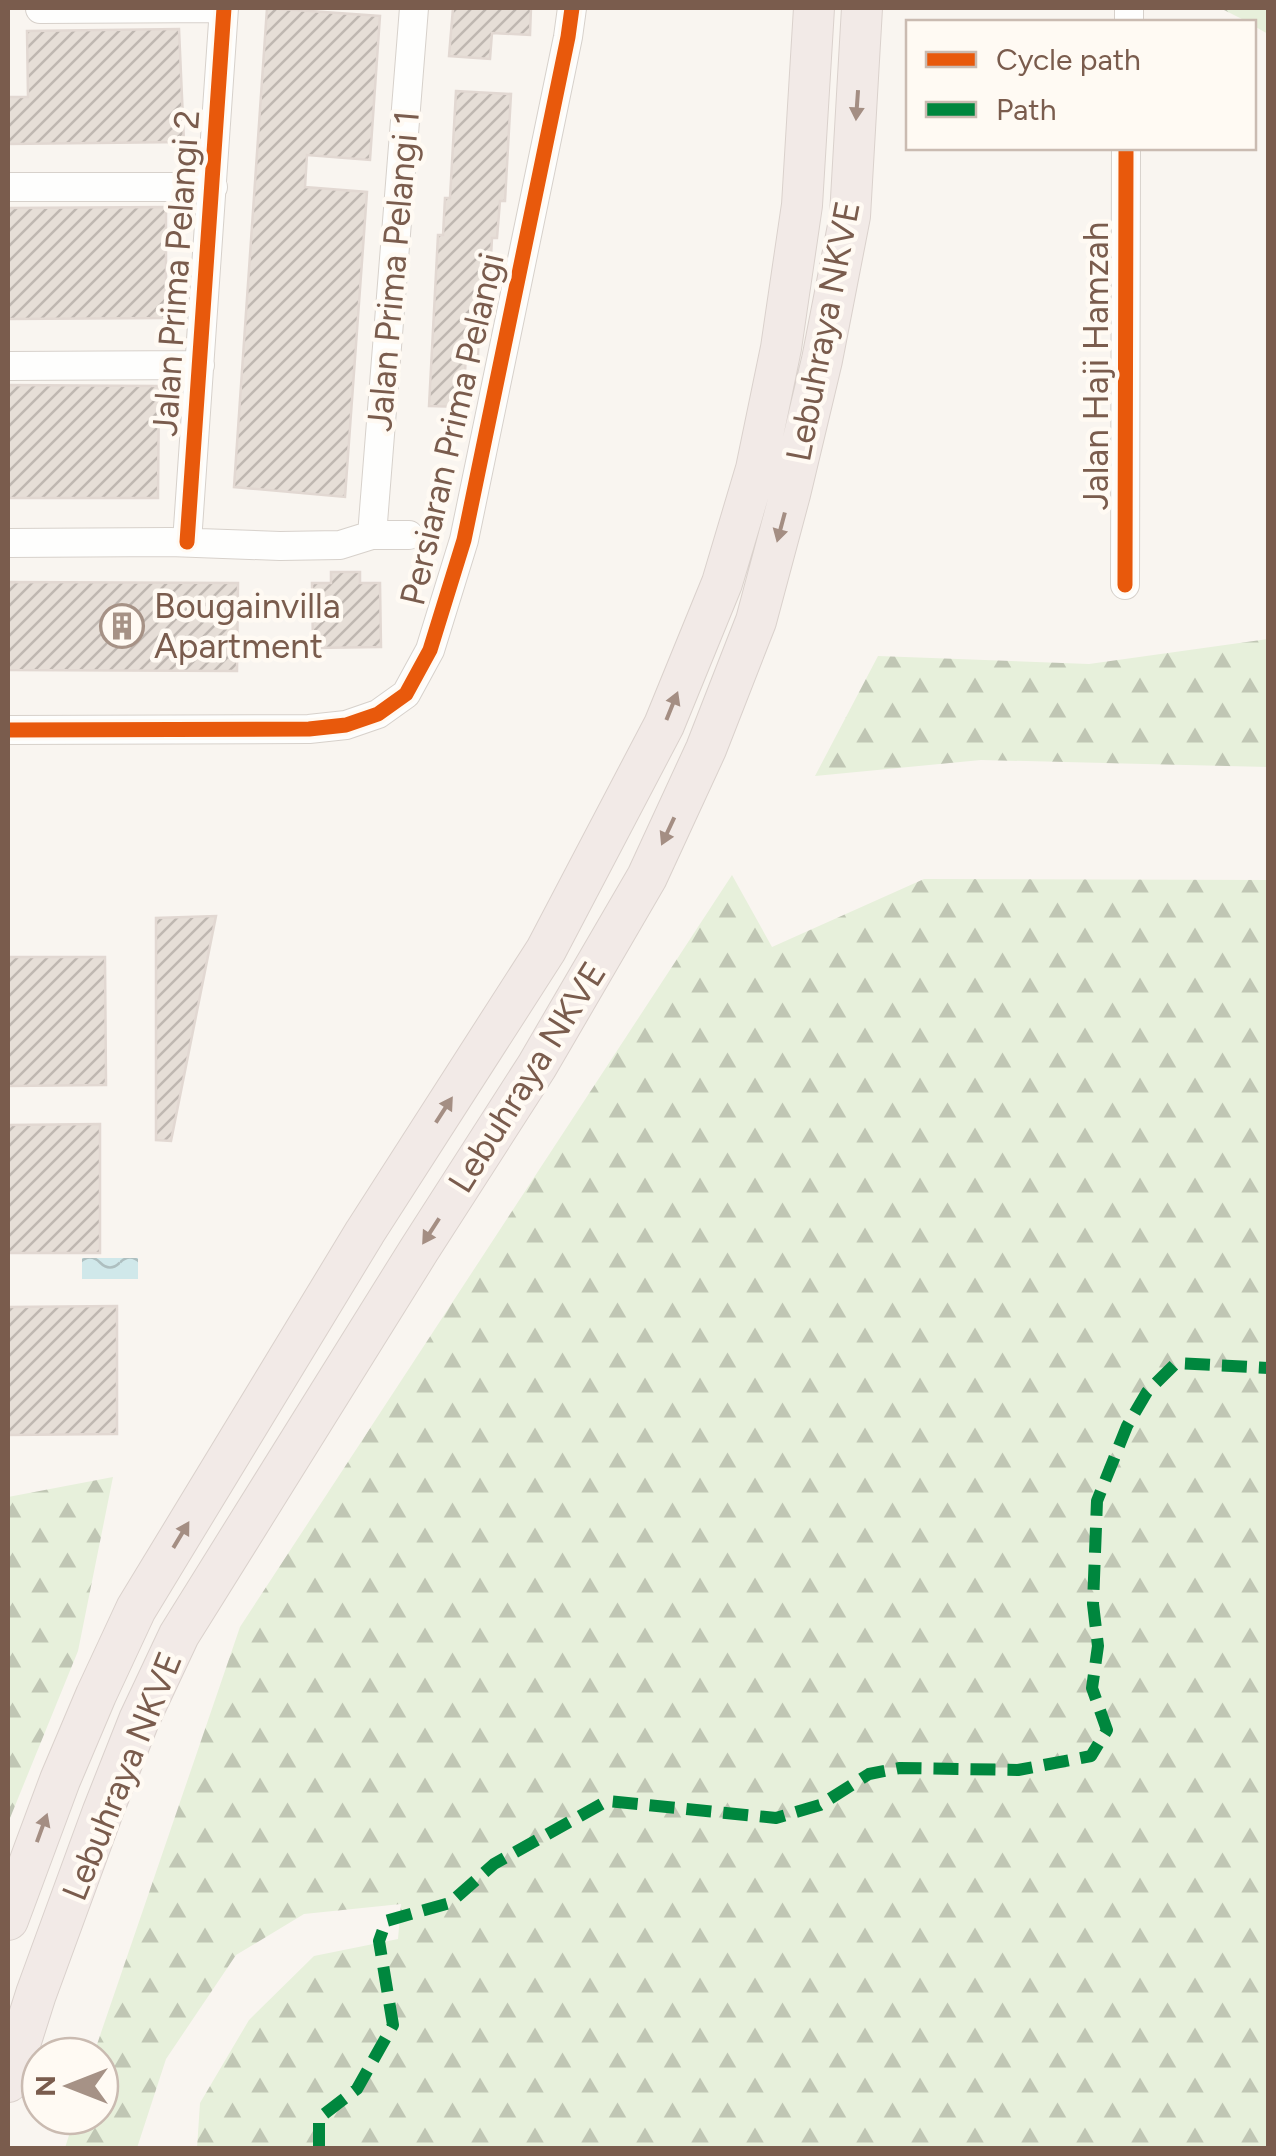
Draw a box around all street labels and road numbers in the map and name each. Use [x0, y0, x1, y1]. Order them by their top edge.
street label: Jalan Prima Pelangi 2 [144, 108, 208, 438]
street label: Jalan Prima Pelangi 1 [358, 109, 428, 433]
street label: Lebuhraya NKVE [777, 197, 869, 465]
street label: Jalan Haji Hamzah [1075, 222, 1117, 510]
street label: Persiaran Prima Pelangi [391, 249, 513, 609]
street label: Lebuhraya NKVE [439, 954, 615, 1200]
street label: Lebuhraya NKVE [53, 1646, 191, 1906]

